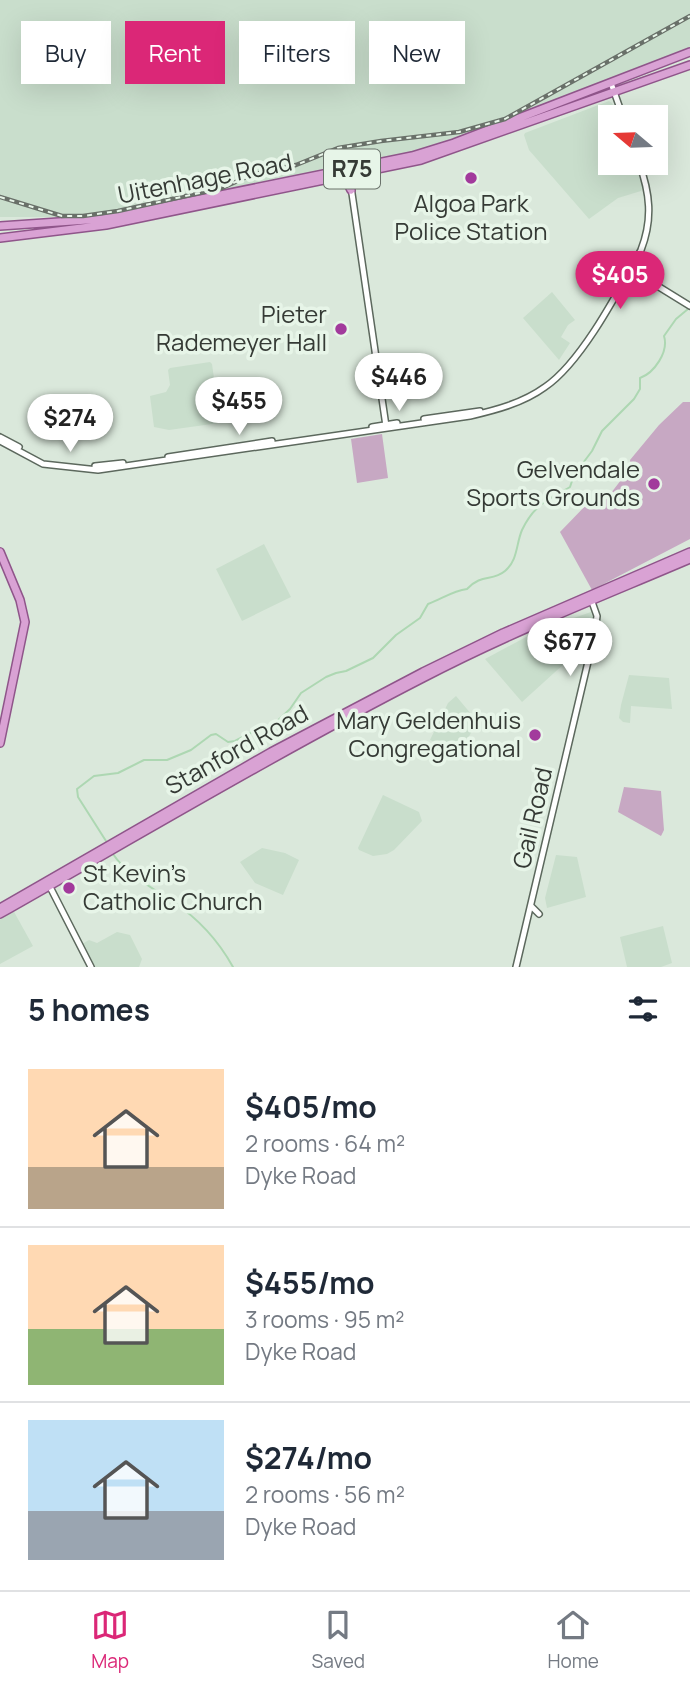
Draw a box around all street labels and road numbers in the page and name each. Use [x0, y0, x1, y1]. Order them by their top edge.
street label: Uitenhage Road [115, 144, 295, 211]
road number: R75 [324, 150, 380, 188]
street label: Stanford Road [159, 696, 314, 802]
street label: Gail Road [504, 764, 559, 872]

